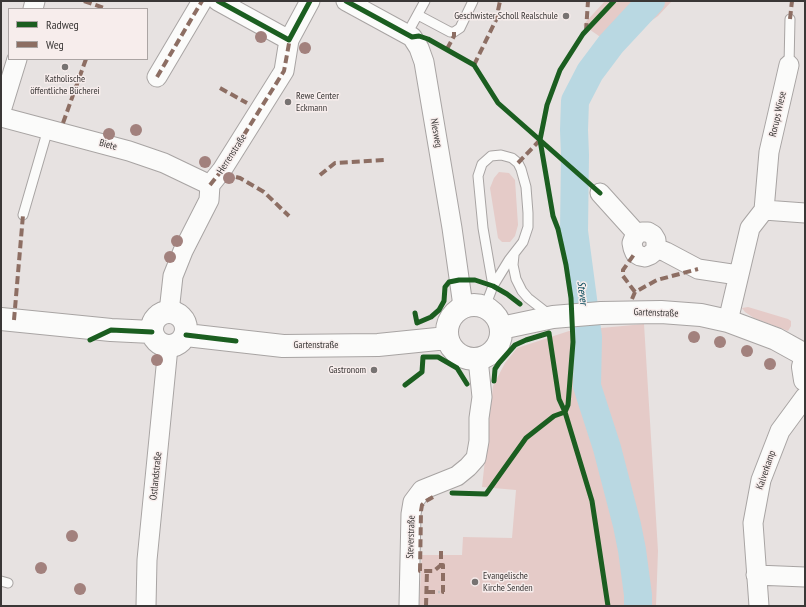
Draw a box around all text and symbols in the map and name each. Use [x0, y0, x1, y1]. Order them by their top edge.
legend [8, 8, 148, 60]
place label: Geschwister Scholl Realschule [454, 10, 558, 22]
marker: Geschwister Scholl Realschule [561, 11, 571, 21]
text: Radweg [46, 17, 79, 32]
text: Weg [46, 37, 64, 52]
marker: Katholische öffentliche Bücherei [60, 62, 70, 72]
place label: Katholische öffentliche Bücherei [30, 73, 100, 96]
place label: Rewe Center Eckmann [296, 90, 339, 114]
street label: Rorups Wiese [767, 90, 789, 138]
marker: Rewe Center Eckmann [283, 97, 293, 107]
street label: Niesweg [428, 118, 444, 148]
street label: Herrenstraße [215, 132, 249, 176]
street label: Biete [98, 137, 118, 153]
water label: Stever [574, 280, 590, 306]
street label: Gartenstraße [633, 306, 679, 320]
street label: Gartenstraße [294, 339, 338, 351]
place label: Gastronom [329, 364, 366, 376]
marker: Gastronom [369, 365, 379, 375]
street label: Kalverkamp [754, 449, 778, 491]
street label: Ostlandstraße [147, 451, 165, 501]
street label: Steverstraße [404, 515, 418, 559]
place label: Evangelische Kirche Senden [483, 570, 533, 594]
marker: Evangelische Kirche Senden [470, 577, 480, 587]

